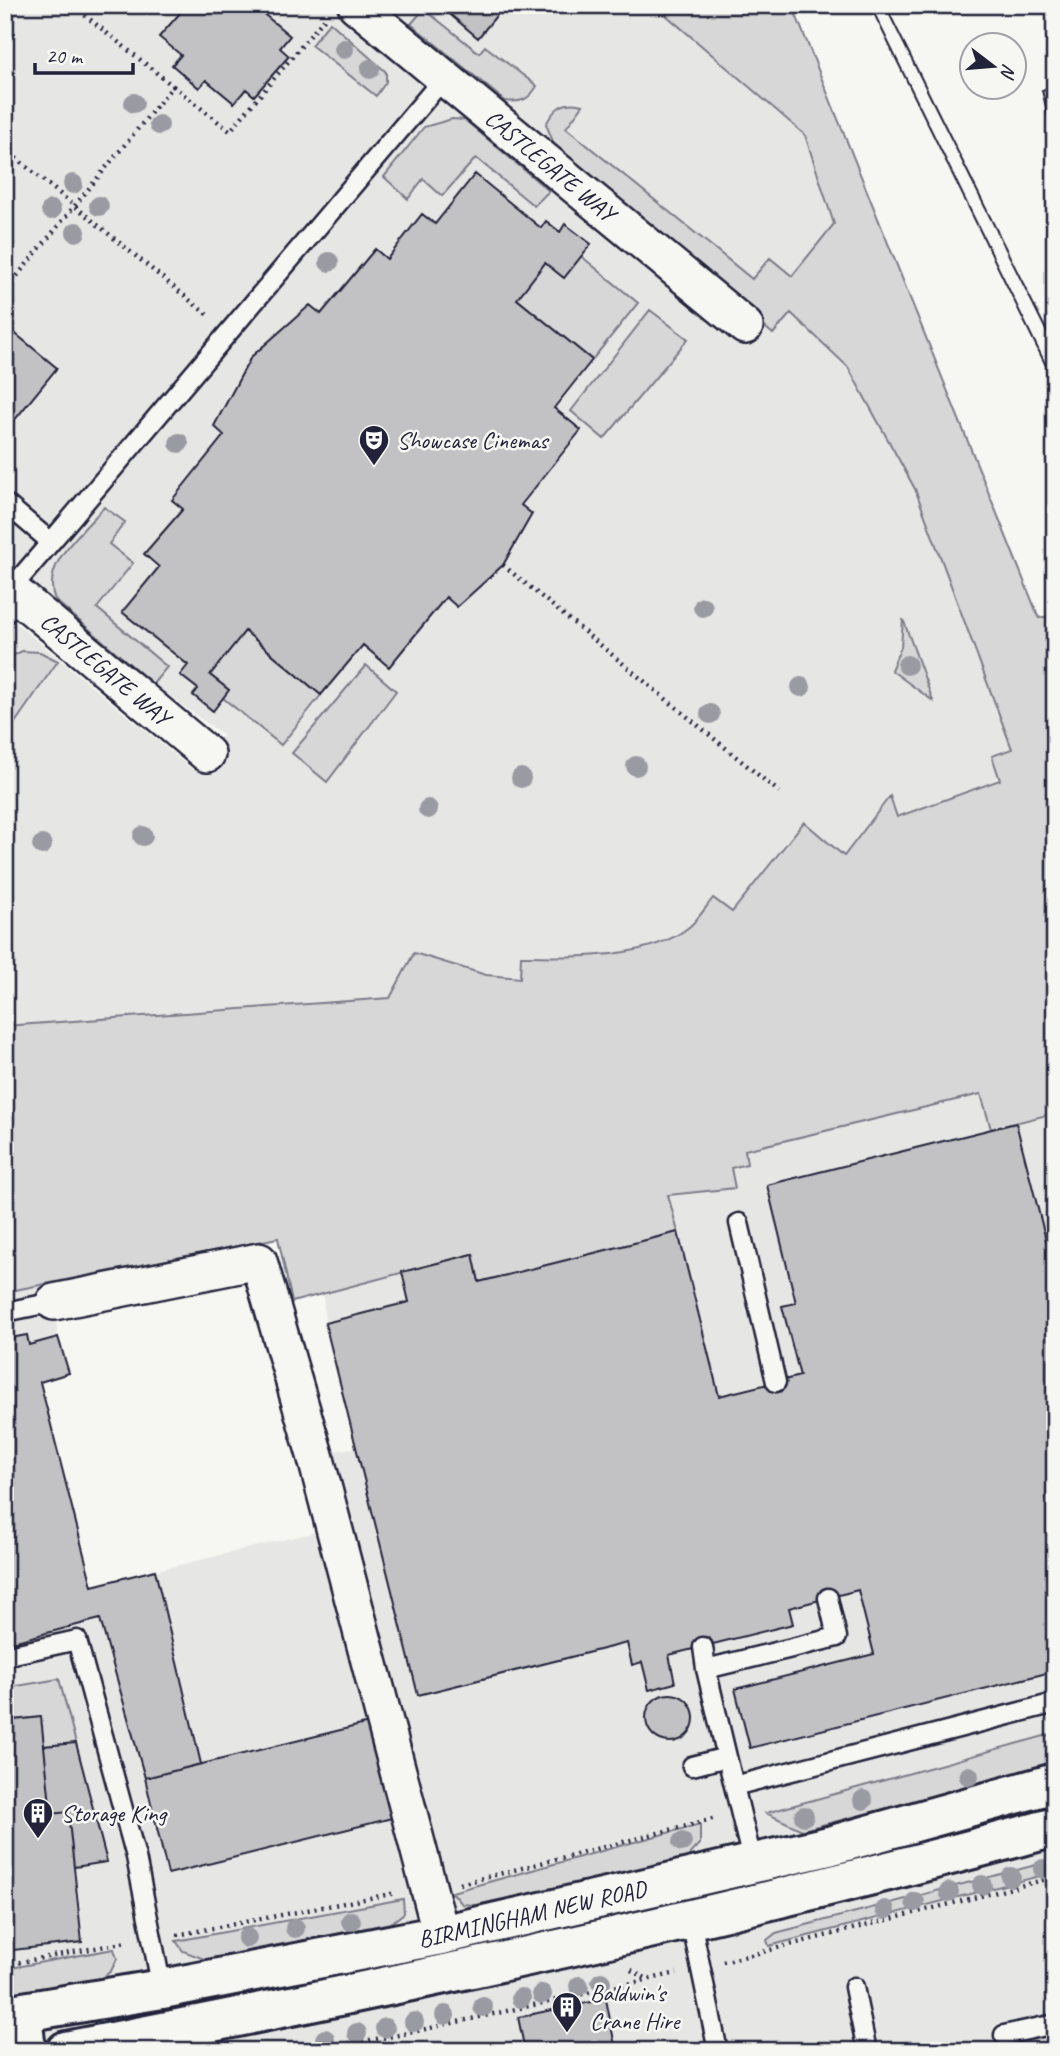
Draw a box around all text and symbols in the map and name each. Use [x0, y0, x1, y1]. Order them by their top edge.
scale bar [35, 32, 133, 76]
north arrow [958, 32, 1028, 102]
text: 20 m [46, 43, 84, 69]
text: N [994, 61, 1022, 82]
street label: CASTLEGATE WAY [479, 103, 625, 230]
theatre icon: Showcase Cinemas [357, 423, 391, 467]
place label: Showcase Cinemas [397, 425, 550, 455]
street label: CASTLEGATE WAY [34, 606, 179, 734]
building icon: Storage King [21, 1796, 55, 1840]
place label: Storage King [61, 1798, 168, 1828]
street label: BIRMINGHAM NEW ROAD [416, 1873, 651, 1954]
place label: Baldwin's Crane Hire [590, 1978, 681, 2036]
building icon: Baldwin's Crane Hire [550, 1990, 584, 2034]

